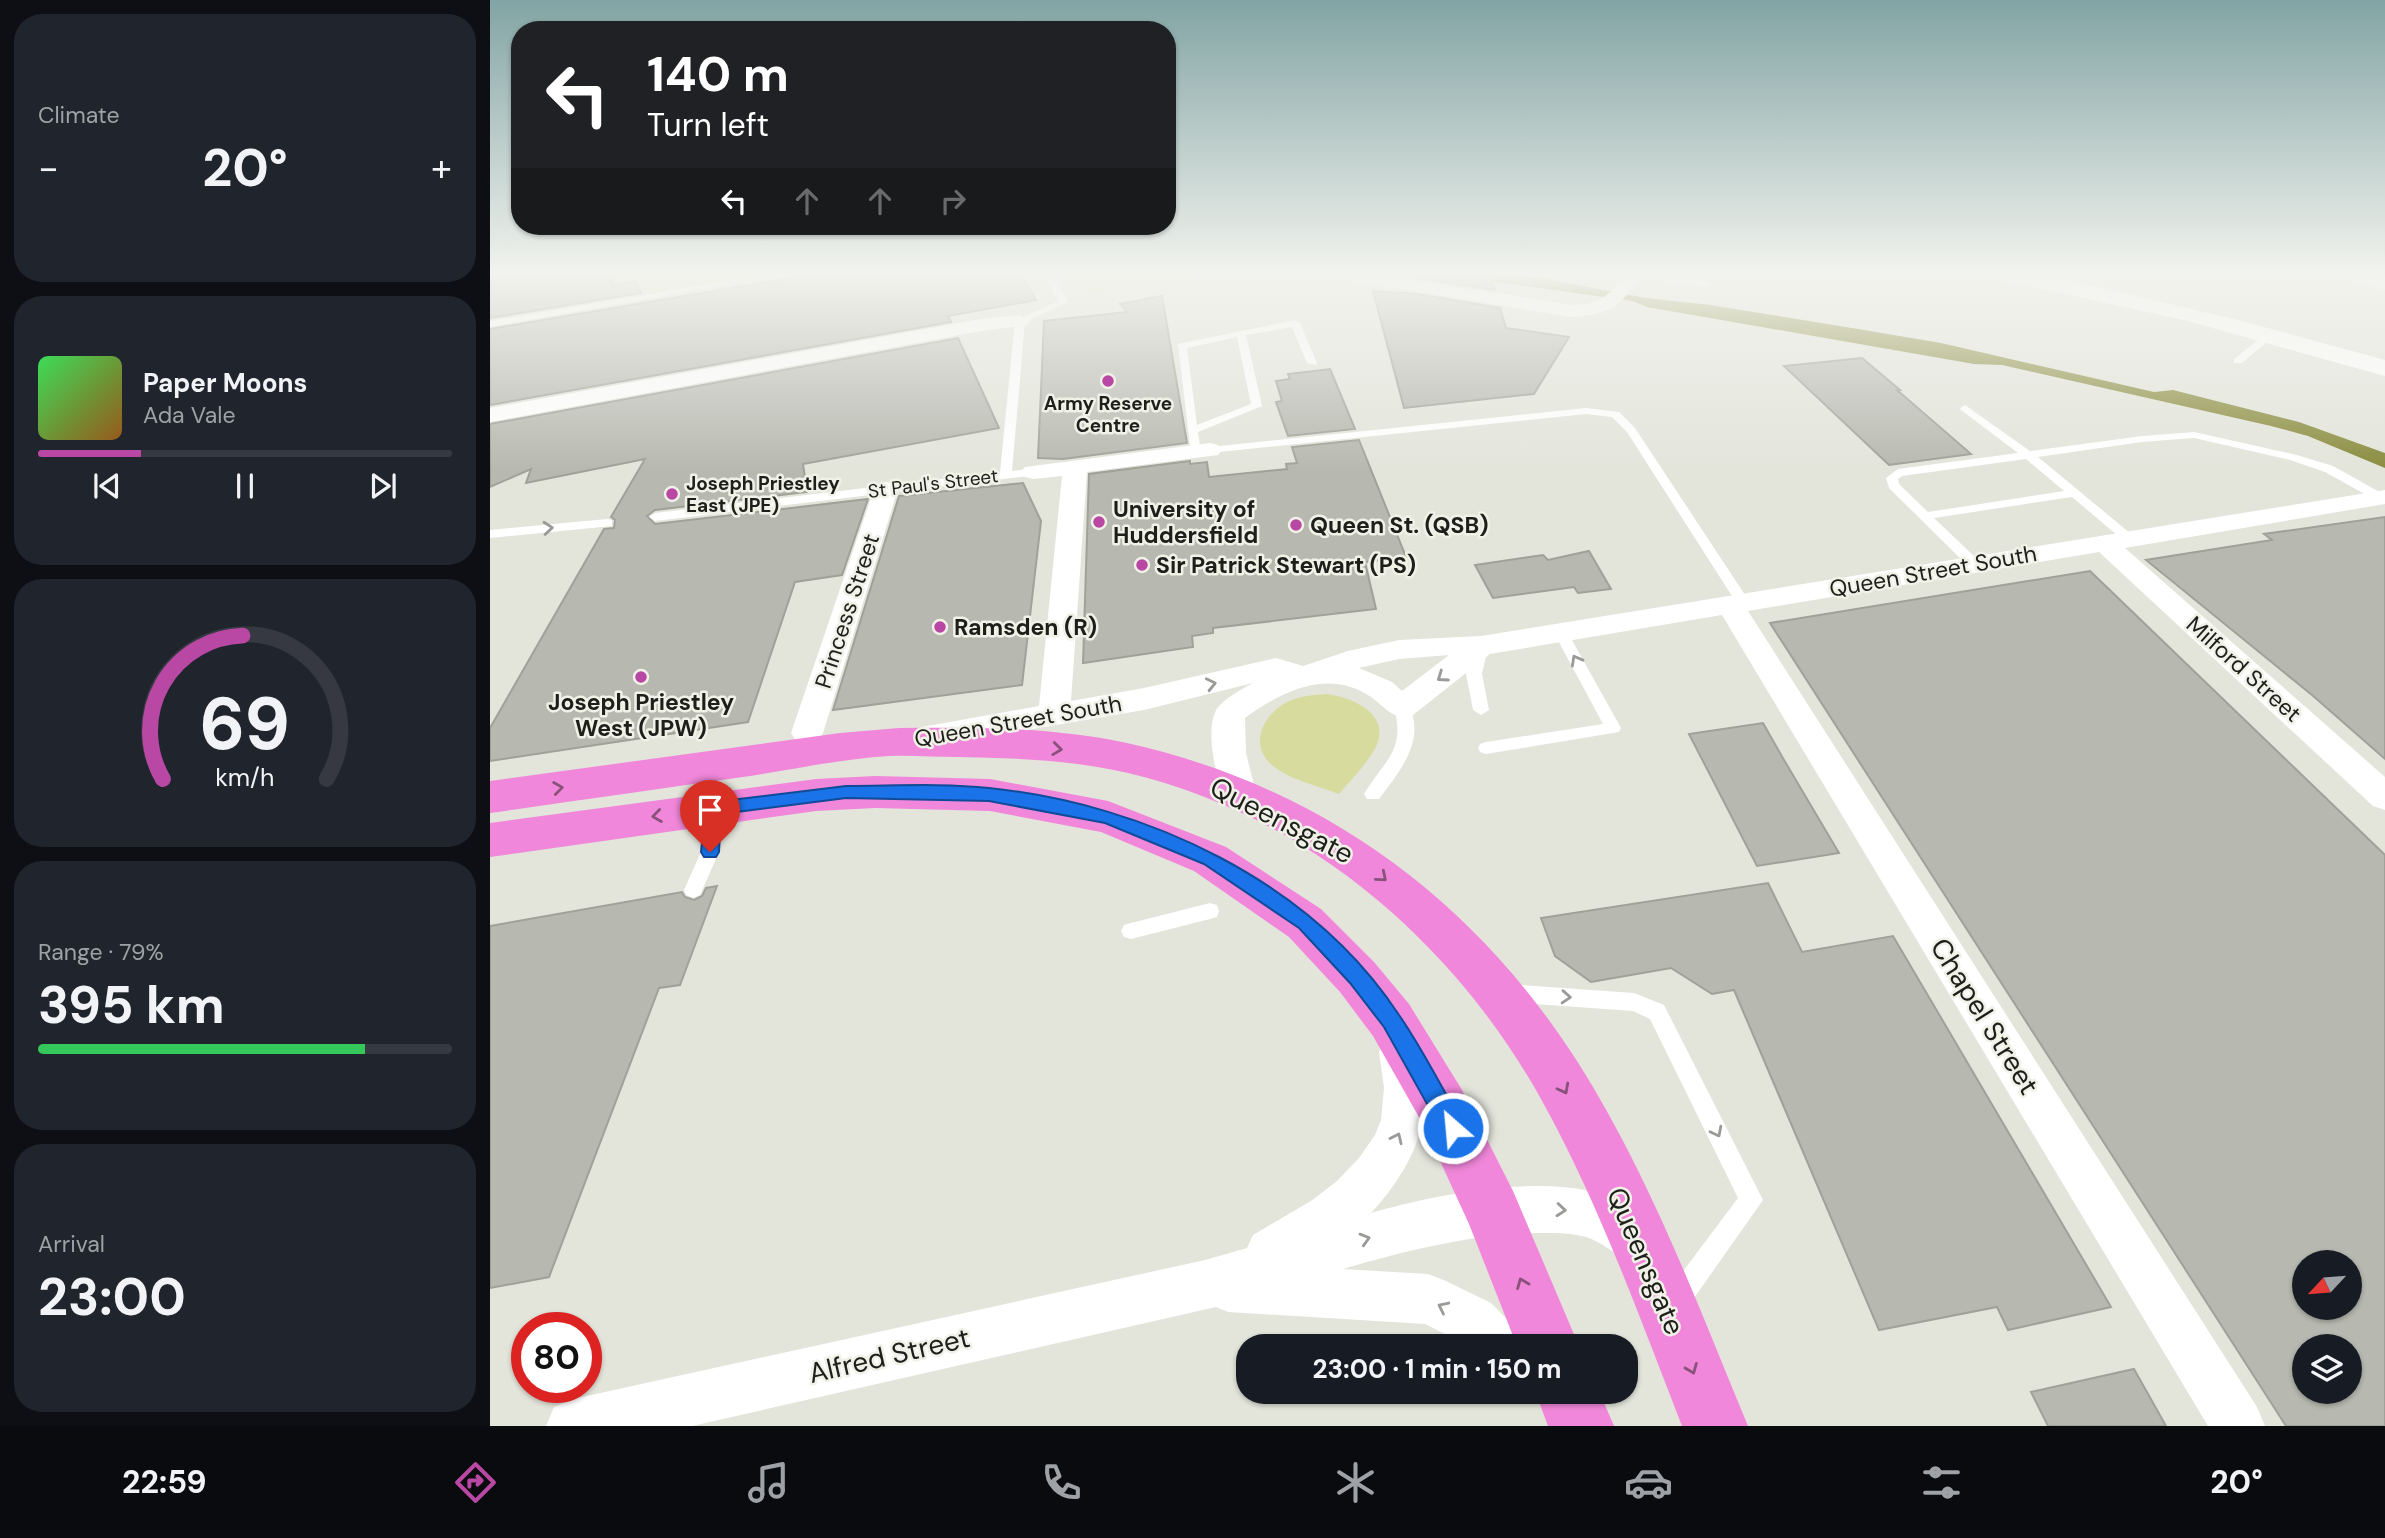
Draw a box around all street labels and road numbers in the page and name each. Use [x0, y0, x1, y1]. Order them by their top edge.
street label: St Paul's Street [867, 463, 1000, 504]
street label: Princess Street [808, 530, 886, 692]
street label: Queen Street South [1827, 538, 2039, 604]
street label: Milford Street [2180, 609, 2308, 729]
street label: Queen Street South [912, 688, 1124, 754]
street label: Queensgate [1204, 768, 1360, 872]
street label: Chapel Street [1922, 931, 2047, 1101]
street label: Queensgate [1598, 1182, 1693, 1341]
street label: Alfred Street [805, 1319, 973, 1392]

